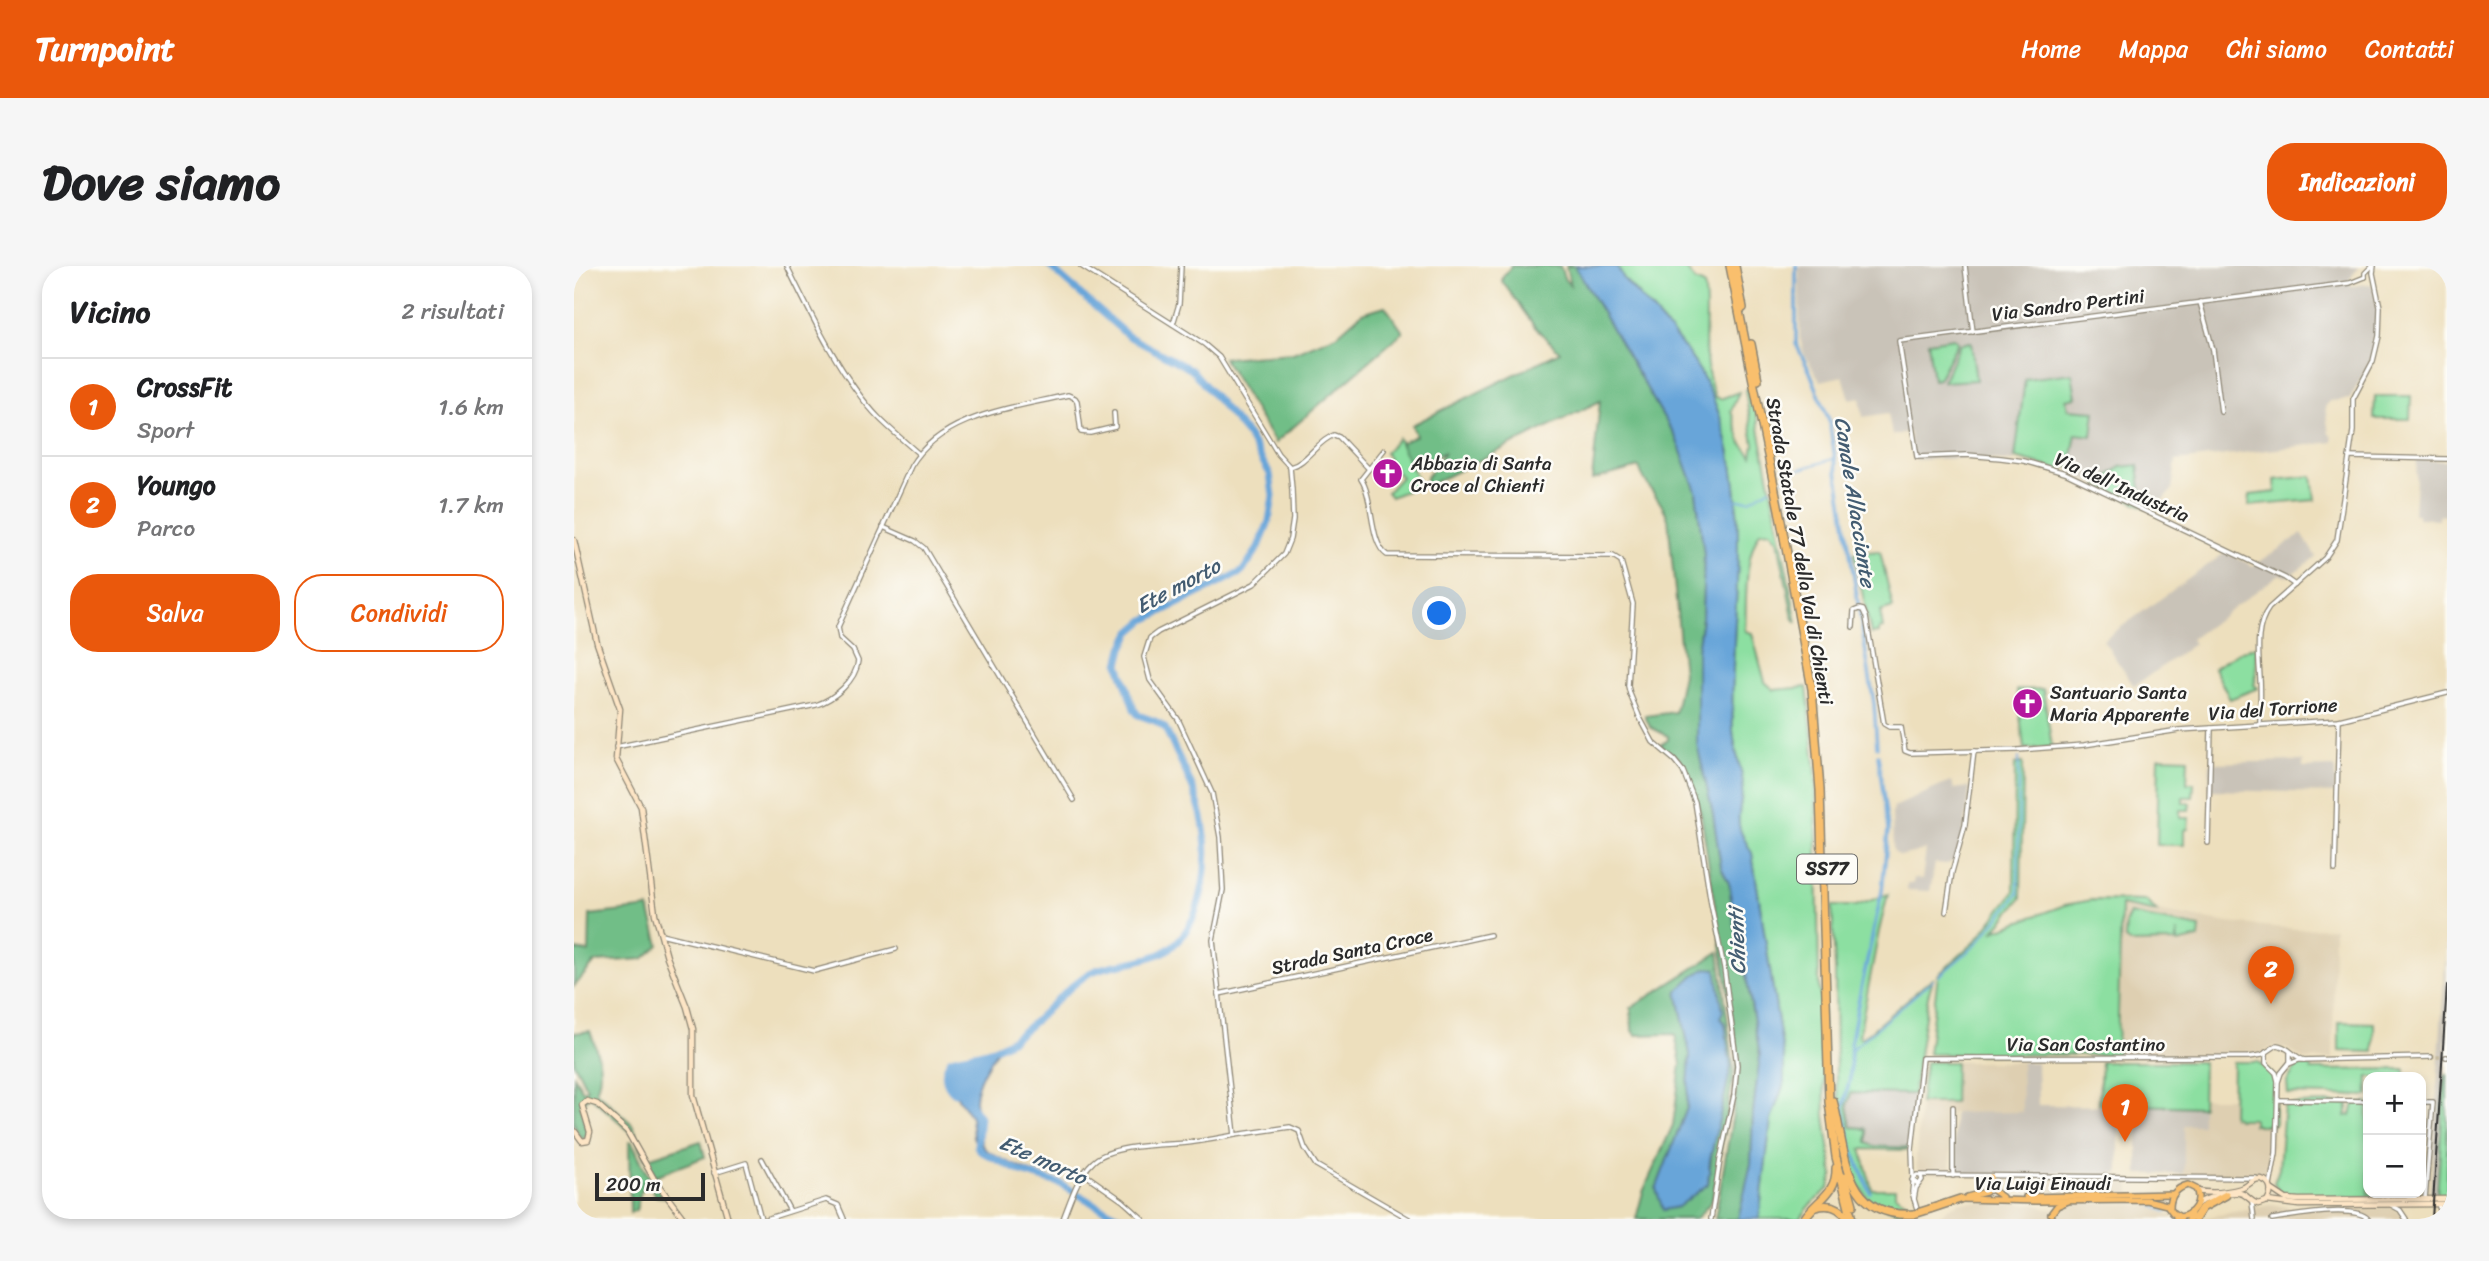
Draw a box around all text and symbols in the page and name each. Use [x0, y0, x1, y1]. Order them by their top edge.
text: Turnpoint [35, 20, 175, 78]
text: Home [2021, 28, 2081, 70]
text: Mappa [2119, 28, 2188, 70]
text: Chi siamo [2226, 28, 2327, 70]
text: Contatti [2365, 28, 2454, 70]
text: Dove siamo [42, 139, 280, 226]
button: Indicazioni [2267, 143, 2447, 221]
street label: Via Sandro Pertini [1990, 279, 2147, 331]
text: Vicino [70, 285, 150, 339]
text: 2 risultati [402, 291, 504, 332]
text: CrossFit [137, 364, 232, 410]
text: 1 [88, 387, 98, 428]
text: 1.6 km [438, 387, 504, 428]
street label: Strada Statale 77 della Val di Chienti [1757, 395, 1843, 708]
text: Sport [137, 410, 194, 451]
water label: Canale Allacciante [1823, 414, 1888, 592]
street label: Via dell'Industria [2049, 442, 2195, 532]
place label: Abbazia di Santa Croce al Chienti [1410, 447, 1552, 502]
church icon: Abbazia di Santa Croce al Chienti [1371, 457, 1405, 491]
text: Youngo [137, 462, 216, 508]
text: 2 [86, 485, 100, 526]
text: 1.7 km [438, 485, 504, 526]
text: Parco [137, 508, 195, 549]
water label: Ete morto [1128, 547, 1229, 624]
button: Salva [70, 574, 280, 652]
button: Condividi [294, 574, 504, 652]
your location [1422, 596, 1456, 630]
place label: Santuario Santa Maria Apparente [2050, 676, 2189, 731]
church icon: Santuario Santa Maria Apparente [2010, 686, 2044, 720]
street label: Via del Torrione [2207, 688, 2339, 730]
road number: SS77 [1797, 854, 1857, 884]
water label: Chienti [1717, 903, 1757, 975]
street label: Strada Santa Croce [1268, 918, 1436, 984]
pin: 2 [2248, 946, 2294, 1004]
street label: Via San Costantino [2007, 1028, 2166, 1061]
map controls [2363, 1072, 2426, 1198]
button: + [2363, 1072, 2426, 1135]
pin: 1 [2102, 1084, 2148, 1142]
water label: Ete morto [993, 1124, 1094, 1197]
button: − [2363, 1135, 2426, 1198]
street label: Via Luigi Einaudi [1975, 1167, 2112, 1200]
text: 200 m [606, 1168, 661, 1201]
scale bar [595, 1170, 705, 1202]

